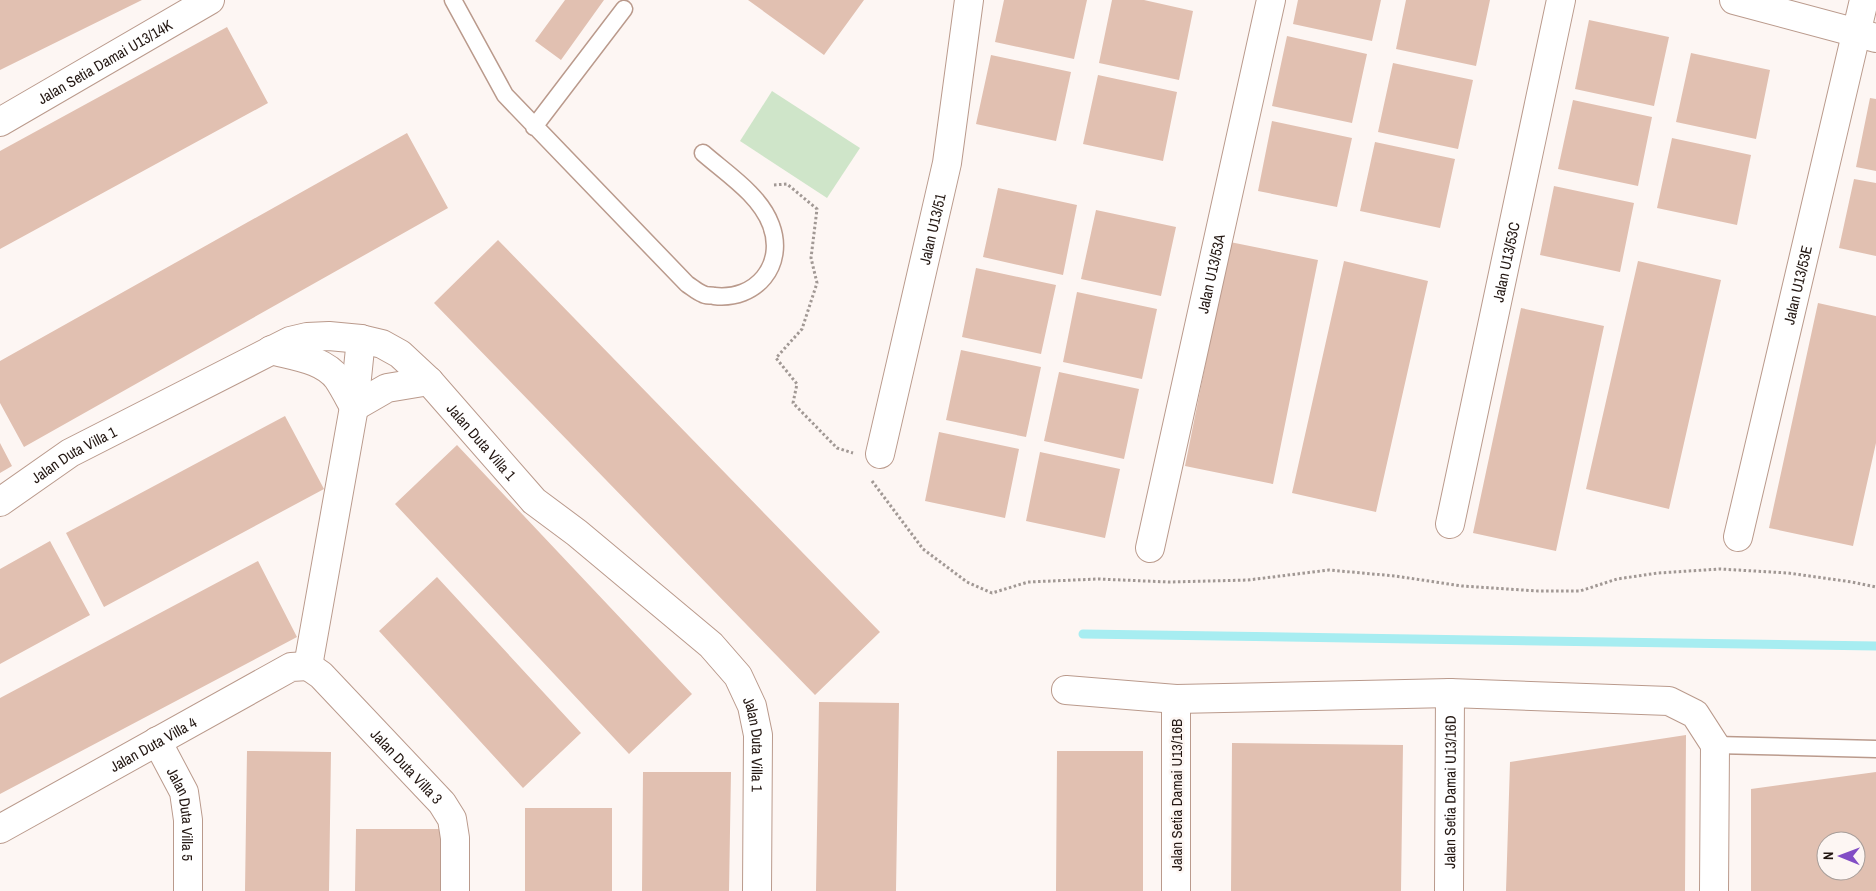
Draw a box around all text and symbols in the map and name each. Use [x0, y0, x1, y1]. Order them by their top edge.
street label: Jalan Setia Damai U13/14K [33, 13, 177, 109]
street label: Jalan U13/51 [913, 191, 950, 267]
street label: Jalan U13/53C [1487, 220, 1524, 304]
street label: Jalan U13/53A [1192, 231, 1230, 315]
street label: Jalan U13/53E [1778, 243, 1817, 327]
street label: Jalan Duta Villa 1 [442, 398, 522, 485]
street label: Jalan Duta Villa 1 [27, 421, 120, 488]
street label: Jalan Duta Villa 1 [738, 693, 769, 792]
street label: Jalan Duta Villa 4 [106, 711, 200, 776]
street label: Jalan Setia Damai U13/16D [1439, 715, 1460, 869]
street label: Jalan Setia Damai U13/16B [1166, 719, 1187, 871]
street label: Jalan Duta Villa 3 [366, 724, 448, 808]
street label: Jalan Duta Villa 5 [162, 763, 199, 861]
north arrow [1816, 831, 1866, 881]
text: N [1819, 851, 1837, 860]

